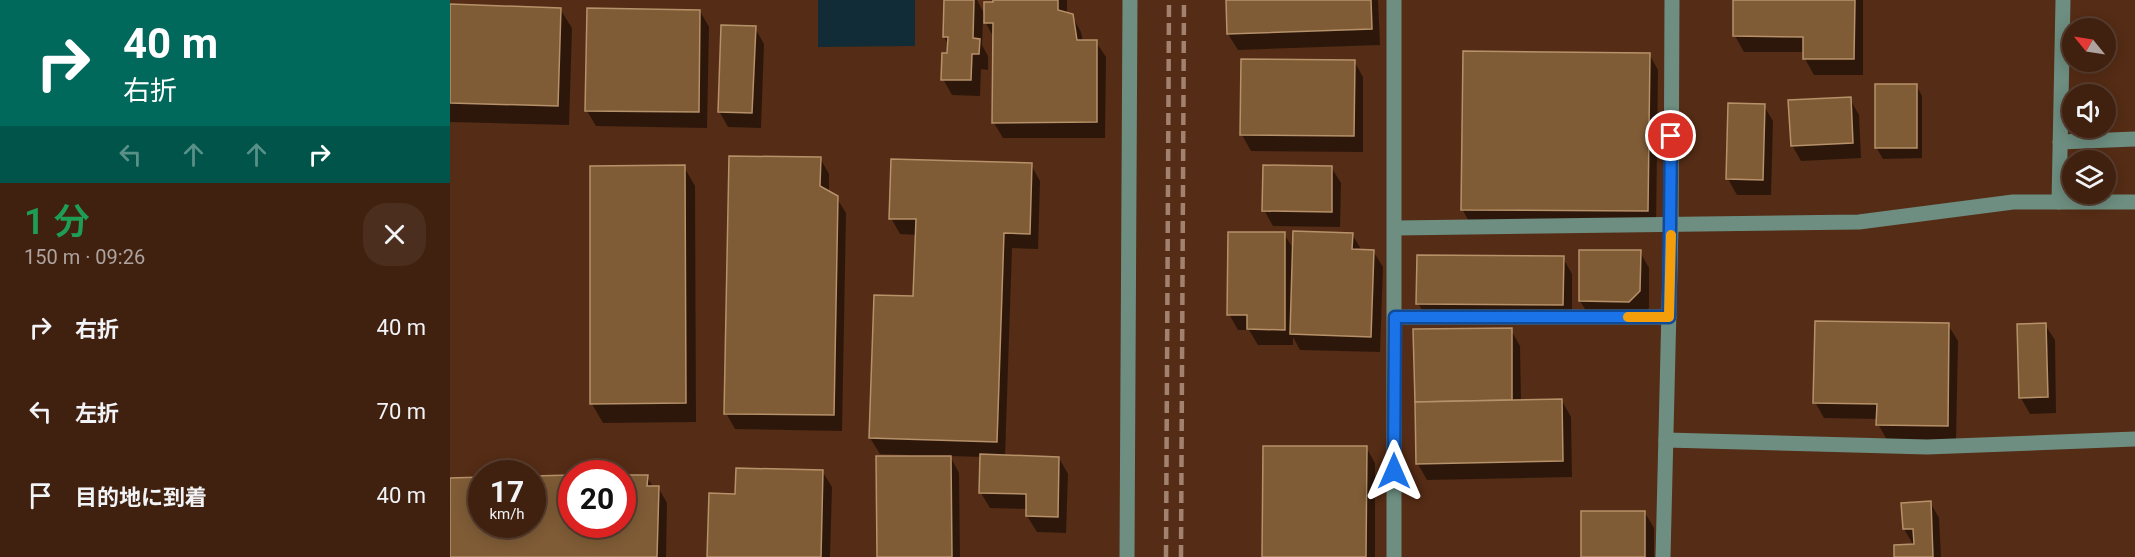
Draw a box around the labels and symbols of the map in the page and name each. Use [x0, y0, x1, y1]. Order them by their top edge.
north arrow [2062, 18, 2116, 72]
pin [1645, 110, 1696, 161]
position arrow [1362, 439, 1426, 503]
speed limit sign: 20 [558, 460, 636, 538]

